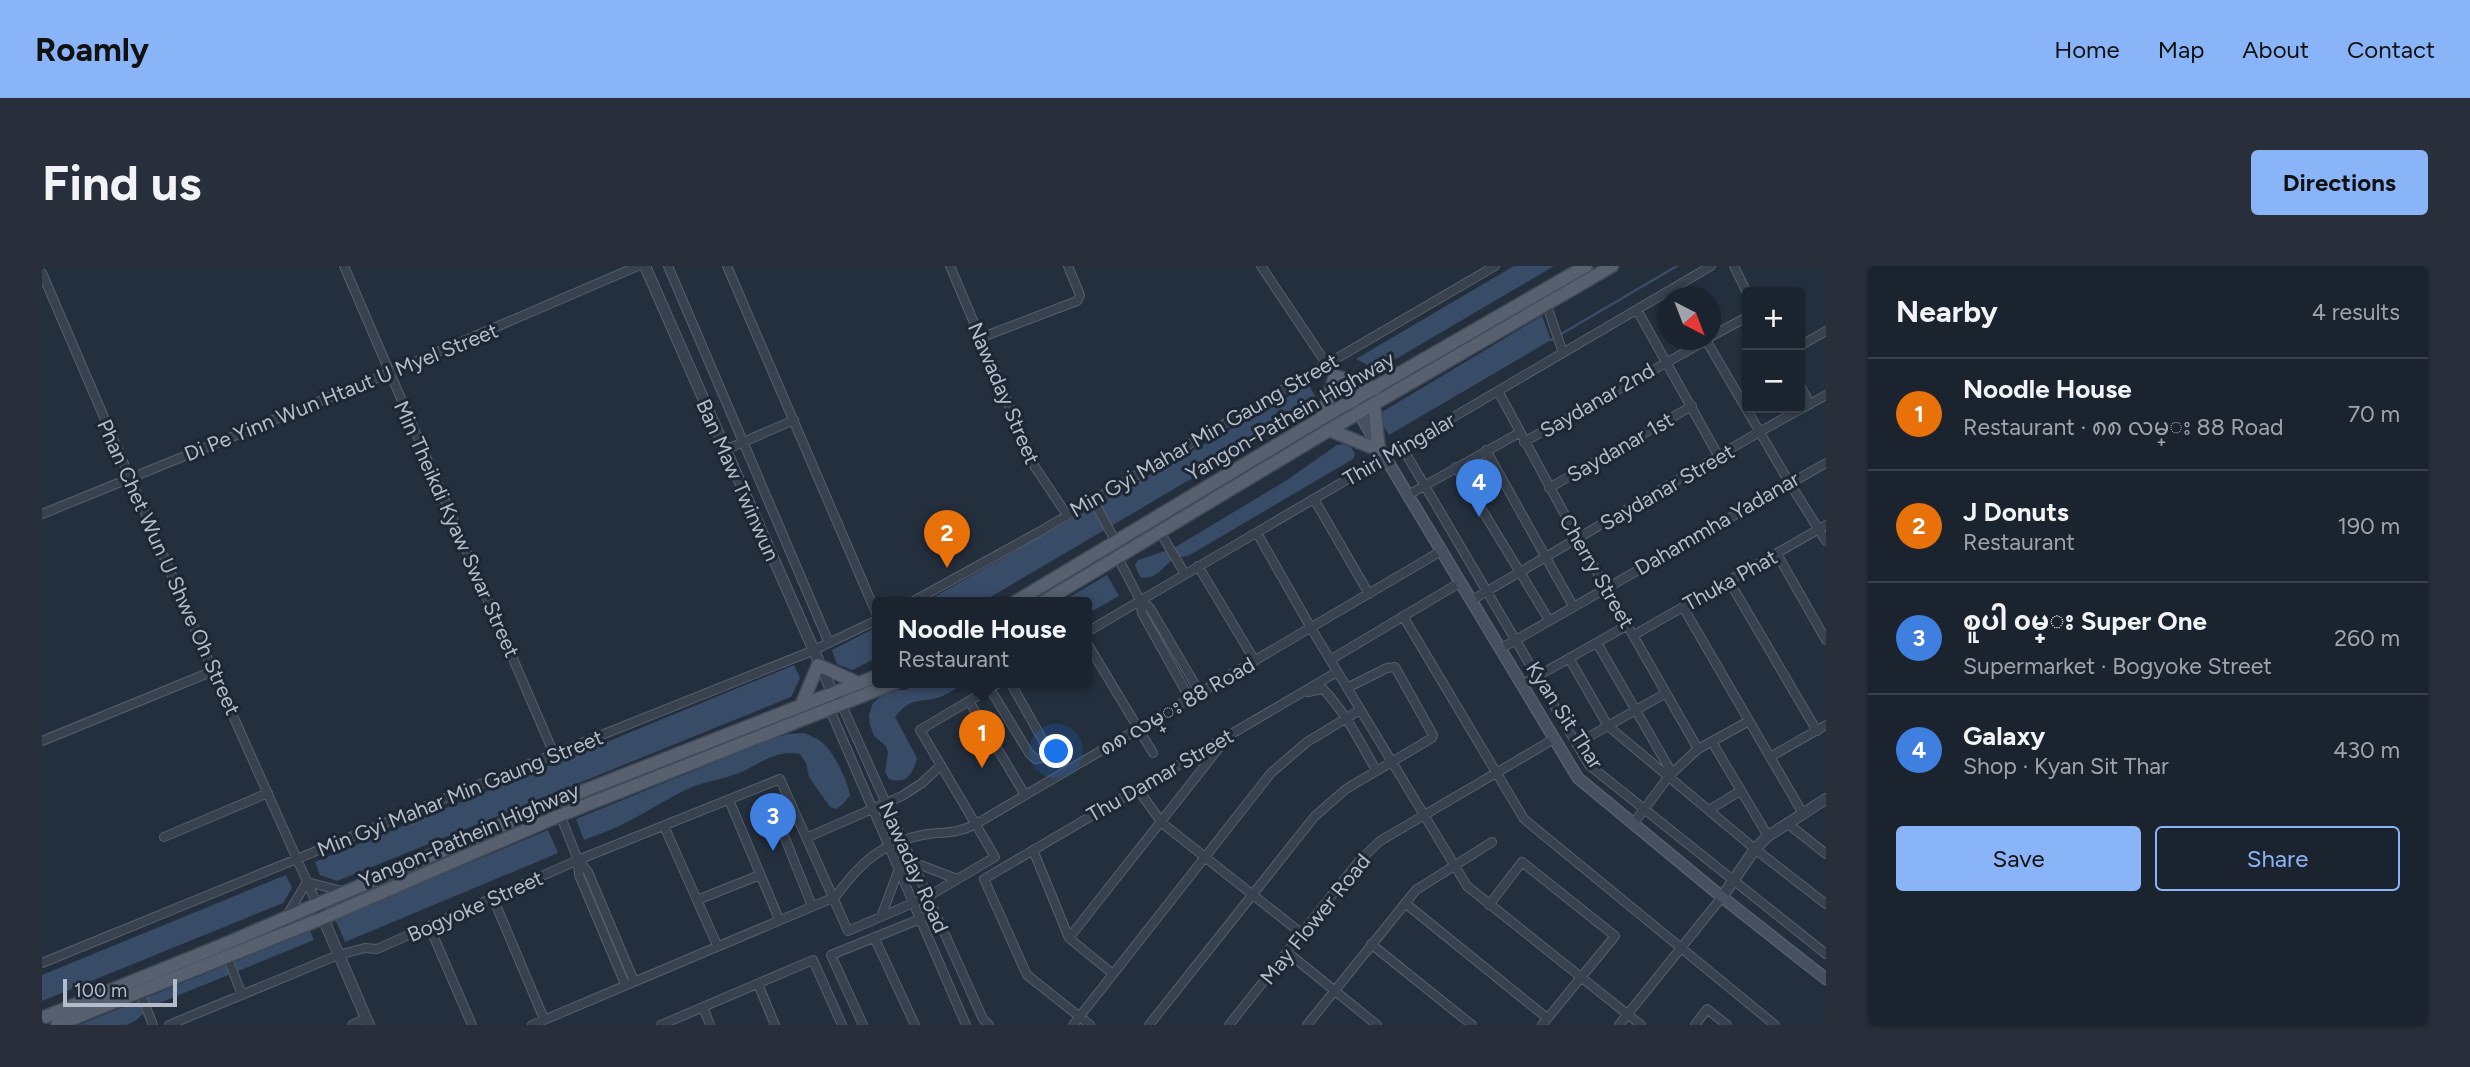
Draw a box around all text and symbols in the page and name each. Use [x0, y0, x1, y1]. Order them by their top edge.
text: Roamly [35, 30, 149, 69]
text: Home [2054, 35, 2120, 64]
text: Map [2158, 35, 2204, 64]
text: About [2242, 35, 2309, 64]
text: Contact [2347, 35, 2435, 64]
button: Directions [2251, 150, 2428, 215]
text: Find us [42, 153, 201, 212]
north arrow [1658, 287, 1721, 350]
map controls [1742, 287, 1805, 413]
button: + [1742, 287, 1805, 350]
text: Nearby [1896, 293, 1998, 330]
text: 4 results [2312, 298, 2400, 326]
street label: Di Pe Yinn Wun Htaut U Myel Street [181, 317, 501, 467]
street label: Nawaday Street [963, 318, 1045, 468]
street label: Yangon-Pathein Highway [1181, 346, 1399, 486]
street label: Min Gyi Mahar Min Gaung Street [1065, 348, 1343, 522]
button: − [1742, 350, 1805, 413]
street label: Saydanar 2nd [1535, 357, 1659, 443]
text: Noodle House [1963, 373, 2132, 405]
street label: Ban Maw Twinwun [691, 395, 785, 565]
street label: Min Theikdi Kyaw Swar Street [389, 397, 525, 661]
text: 1 [1914, 400, 1924, 428]
text: 70 m [2348, 400, 2400, 428]
street label: Thiri Mingalar [1339, 407, 1459, 491]
street label: Saydanar 1st [1562, 407, 1678, 487]
text: Restaurant · ၈၈ လမ္း 88 Road [1963, 413, 2283, 441]
street label: Phan Chet Wun U Shwe Oh Street [92, 415, 246, 719]
street label: Saydanar Street [1595, 438, 1739, 536]
pin: 4 [1456, 459, 1502, 517]
street label: Dahammha Yadanar [1630, 466, 1804, 580]
text: J Donuts [1963, 496, 2069, 528]
pin: 2 [924, 510, 970, 568]
street label: Cherry Street [1554, 510, 1640, 633]
text: 2 [1912, 512, 1926, 540]
text: 190 m [2337, 512, 2400, 540]
text: Restaurant [1963, 528, 2075, 556]
street label: Thuka Phat [1679, 544, 1781, 616]
popup [872, 597, 1092, 688]
text: စူပါ ၀မ္း Super One [1963, 605, 2207, 637]
text: Noodle House [898, 613, 1066, 645]
text: 3 [1913, 624, 1925, 652]
text: 260 m [2334, 624, 2400, 652]
text: Restaurant [898, 645, 1010, 673]
street label: ၈၈ လမ္း 88 Road [1095, 652, 1261, 764]
text: Supermarket · Bogyoke Street [1963, 652, 2272, 680]
street label: Kyan Sit Thar [1521, 657, 1609, 773]
pin: 1 [959, 710, 1005, 768]
text: Galaxy [1963, 720, 2045, 752]
street label: Thu Damar Street [1082, 723, 1238, 827]
street label: Min Gyi Mahar Min Gaung Street [314, 724, 606, 862]
your location [1039, 734, 1073, 768]
text: 4 [1912, 736, 1926, 764]
text: 430 m [2333, 736, 2400, 764]
text: Shop · Kyan Sit Thar [1963, 752, 2169, 780]
street label: Yangon-Pathein Highway [355, 777, 583, 893]
pin: 3 [750, 793, 796, 851]
street label: Nawaday Road [874, 797, 954, 937]
button: Save [1896, 826, 2141, 891]
button: Share [2155, 826, 2400, 891]
street label: May Flower Road [1255, 849, 1375, 989]
street label: Bogyoke Street [403, 865, 547, 947]
scale bar [63, 976, 177, 1008]
text: 100 m [74, 979, 127, 1002]

